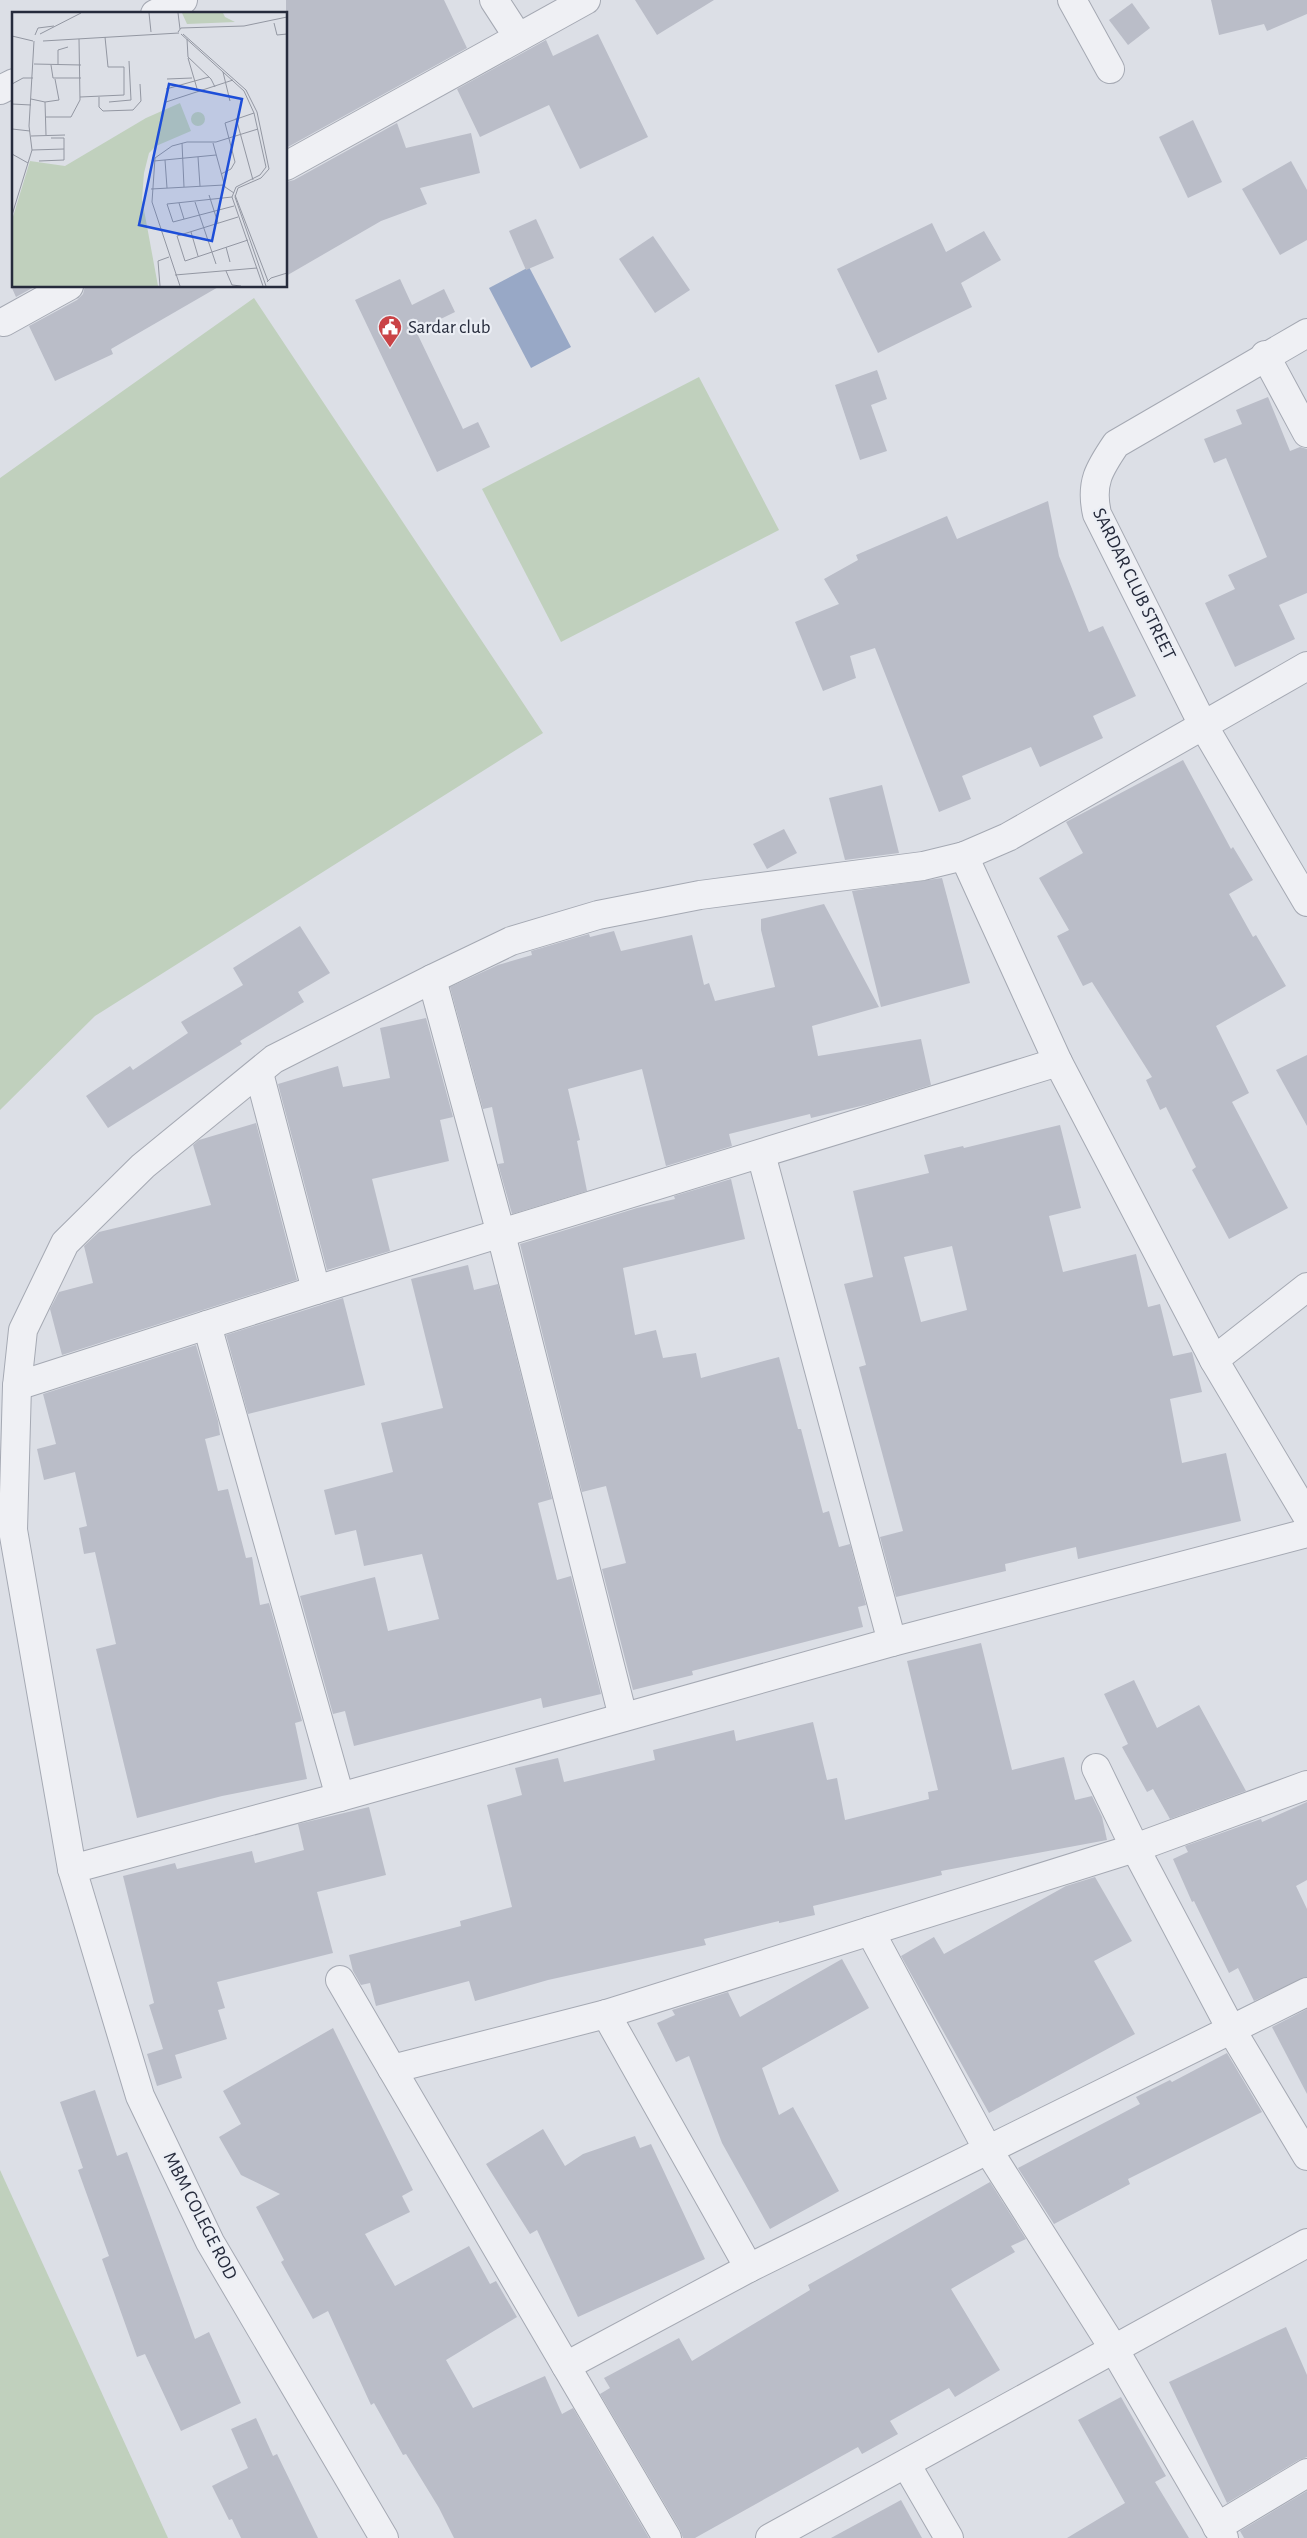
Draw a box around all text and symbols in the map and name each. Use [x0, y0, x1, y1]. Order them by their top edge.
inset map [12, 12, 288, 288]
public building icon: Sardar club [377, 314, 403, 348]
place label: Sardar club [408, 318, 490, 337]
street label: SARDAR CLUB STREET [1089, 505, 1179, 663]
street label: MBM COLEGE ROD [160, 2149, 240, 2283]

